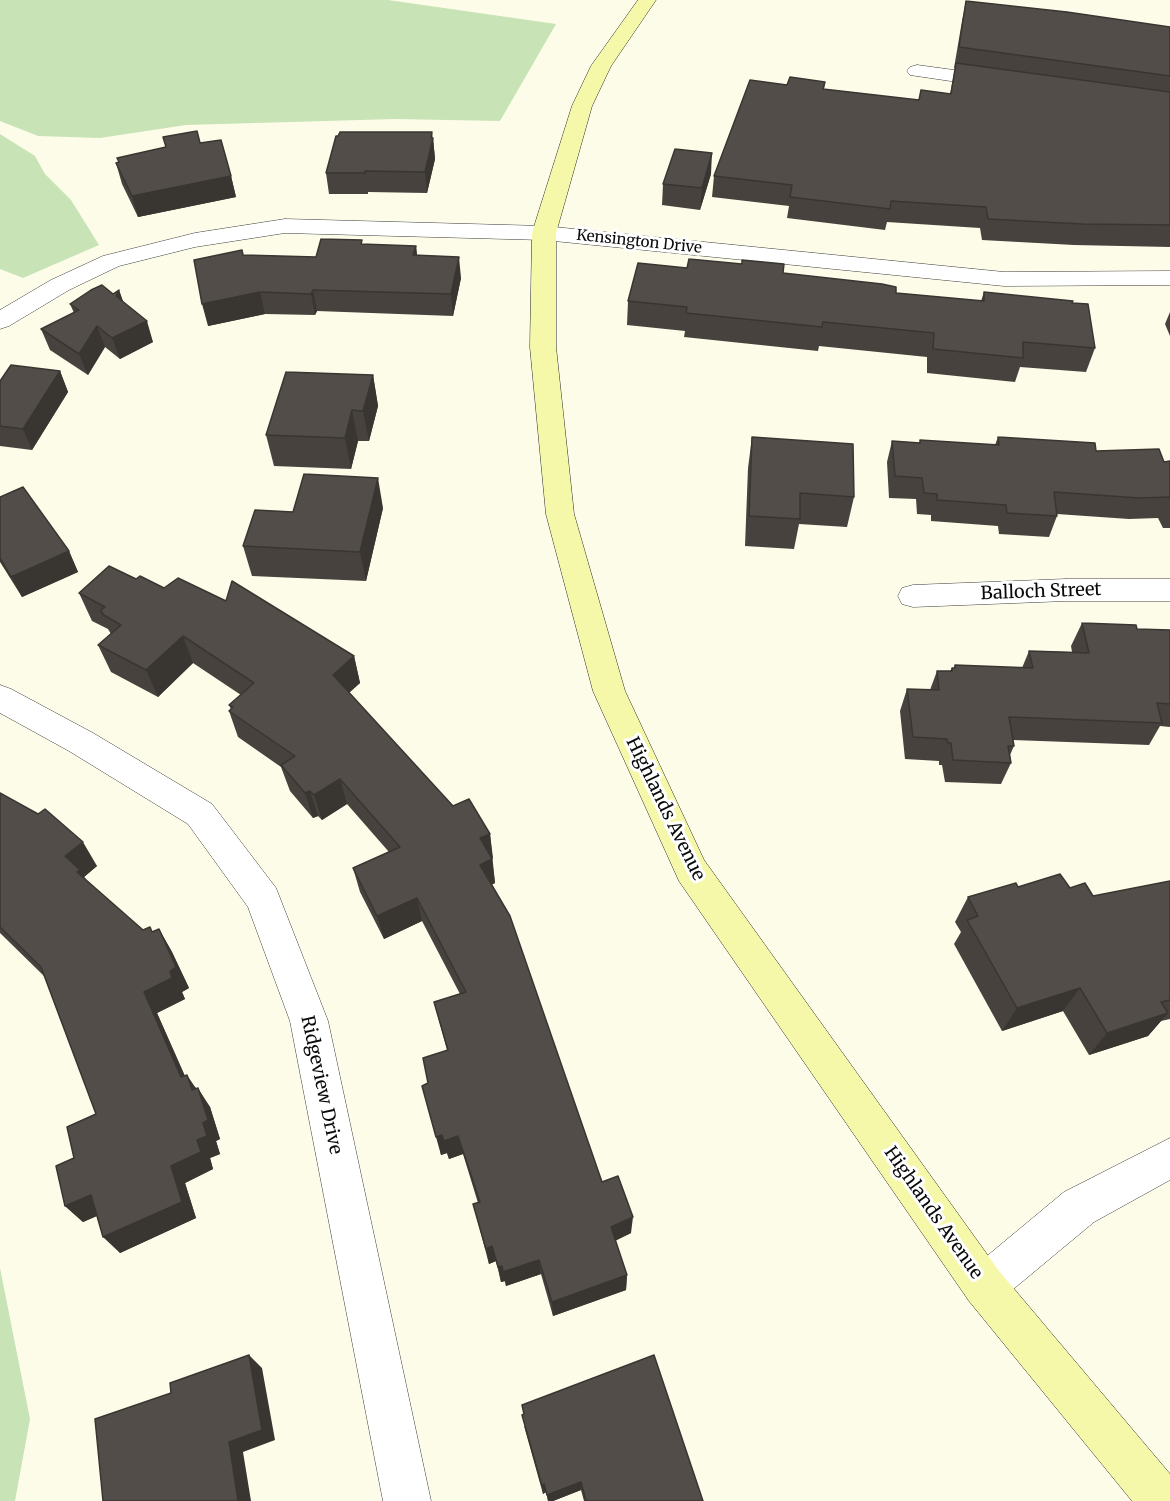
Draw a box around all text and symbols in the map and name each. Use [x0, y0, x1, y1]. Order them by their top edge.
street label: Kensington Drive [575, 226, 703, 258]
street label: Balloch Street [980, 579, 1102, 605]
street label: Highlands Avenue [621, 734, 709, 884]
street label: Ridgeview Drive [296, 1014, 346, 1156]
street label: Highlands Avenue [879, 1143, 987, 1283]

